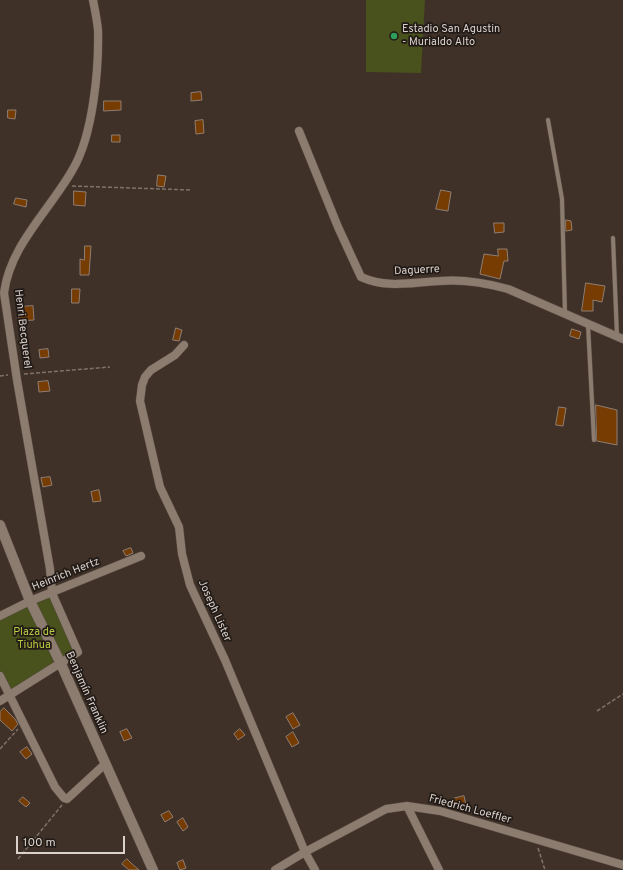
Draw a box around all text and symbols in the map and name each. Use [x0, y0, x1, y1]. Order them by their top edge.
place label: Estadio San Agustin - Murialdo Alto [402, 23, 500, 49]
marker: Estadio San Agustin - Murialdo Alto [389, 31, 399, 41]
street label: Daguerre [394, 263, 440, 279]
street label: Henri Becquerel [11, 289, 33, 369]
street label: Heinrich Hertz [30, 555, 102, 595]
street label: Joseph Lister [194, 578, 234, 644]
park label: Plaza de Tiuhua [13, 626, 55, 652]
street label: Benjamín Franklin [62, 650, 110, 736]
street label: Friedrich Loeffler [427, 793, 513, 827]
scale bar [18, 828, 127, 854]
text: 100 m [23, 835, 56, 851]

